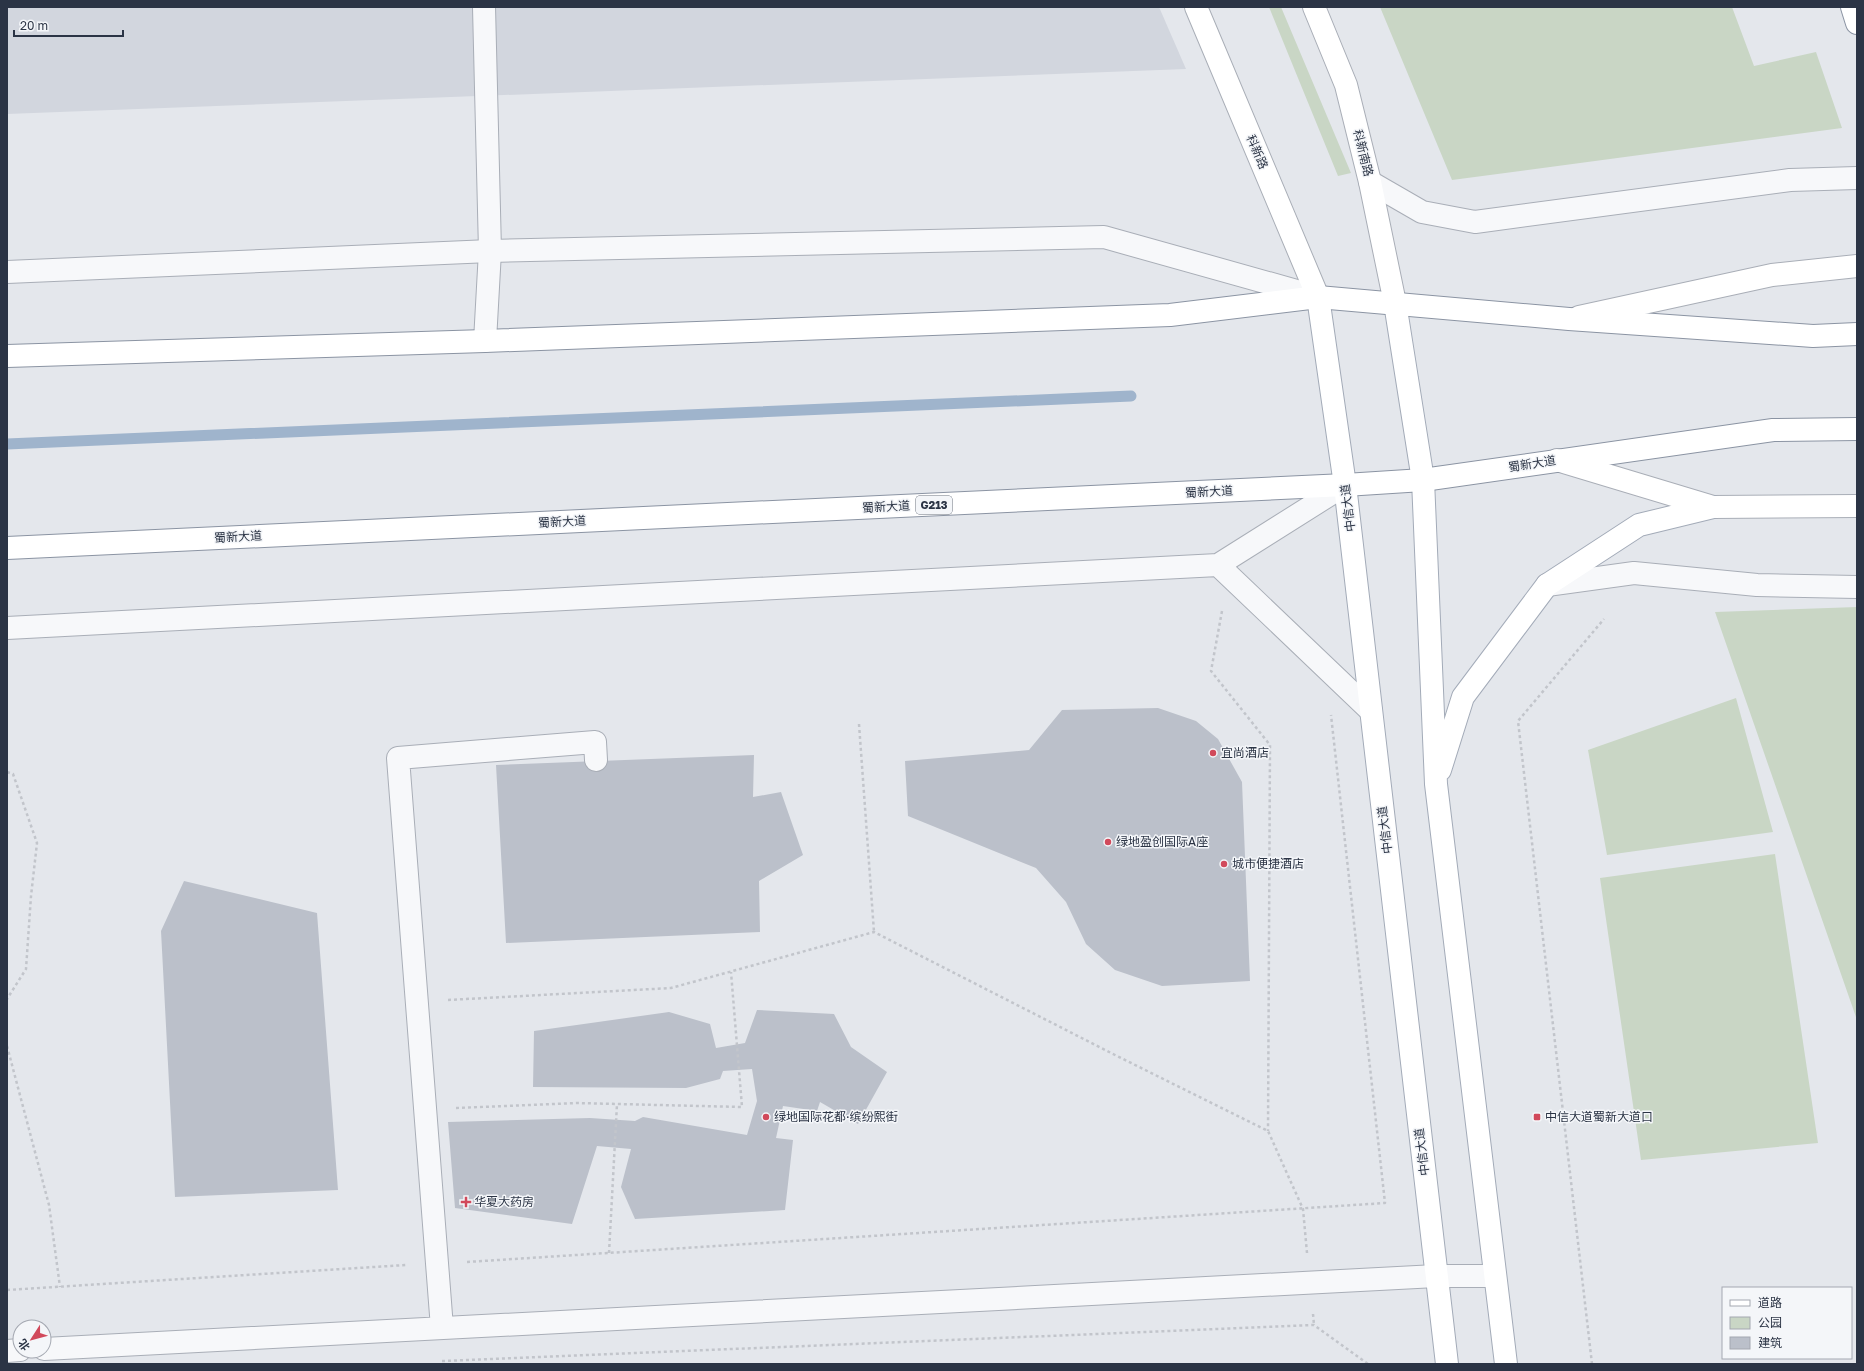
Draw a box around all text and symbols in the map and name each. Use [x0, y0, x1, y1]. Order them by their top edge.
scale bar [14, 12, 123, 38]
text: 20 m [20, 18, 48, 33]
street label: 科新南路 [1350, 128, 1377, 178]
street label: 科新路 [1244, 132, 1271, 171]
street label: 蜀新大道 [1507, 452, 1557, 475]
street label: 蜀新大道 [1185, 483, 1233, 500]
street label: 中信大道 [1337, 483, 1358, 533]
road number: G213 [916, 496, 952, 514]
street label: 蜀新大道 [862, 498, 910, 515]
street label: 蜀新大道 [538, 513, 586, 530]
street label: 蜀新大道 [214, 528, 262, 545]
place label: 宜尚酒店 [1221, 745, 1269, 760]
marker: 宜尚酒店 [1208, 748, 1218, 758]
street label: 中信大道 [1374, 805, 1395, 855]
place label: 绿地盈创国际A座 [1116, 834, 1208, 849]
marker: 绿地盈创国际A座 [1103, 837, 1113, 847]
place label: 城市便捷酒店 [1232, 856, 1304, 871]
marker: 城市便捷酒店 [1219, 859, 1229, 869]
place label: 绿地国际花都·缤纷熙街 [774, 1109, 898, 1124]
place label: 中信大道蜀新大道口 [1545, 1109, 1653, 1124]
marker: 绿地国际花都·缤纷熙街 [761, 1112, 771, 1122]
marker: 中信大道蜀新大道口 [1532, 1112, 1542, 1122]
street label: 中信大道 [1411, 1127, 1432, 1177]
place label: 华夏大药房 [474, 1194, 534, 1209]
marker: 华夏大药房 [461, 1197, 471, 1207]
legend [1722, 1287, 1852, 1359]
text: 道路 [1758, 1295, 1782, 1310]
text: 公园 [1758, 1315, 1782, 1330]
north arrow [12, 1319, 52, 1359]
text: 建筑 [1758, 1335, 1782, 1350]
text: 北 [15, 1337, 32, 1353]

